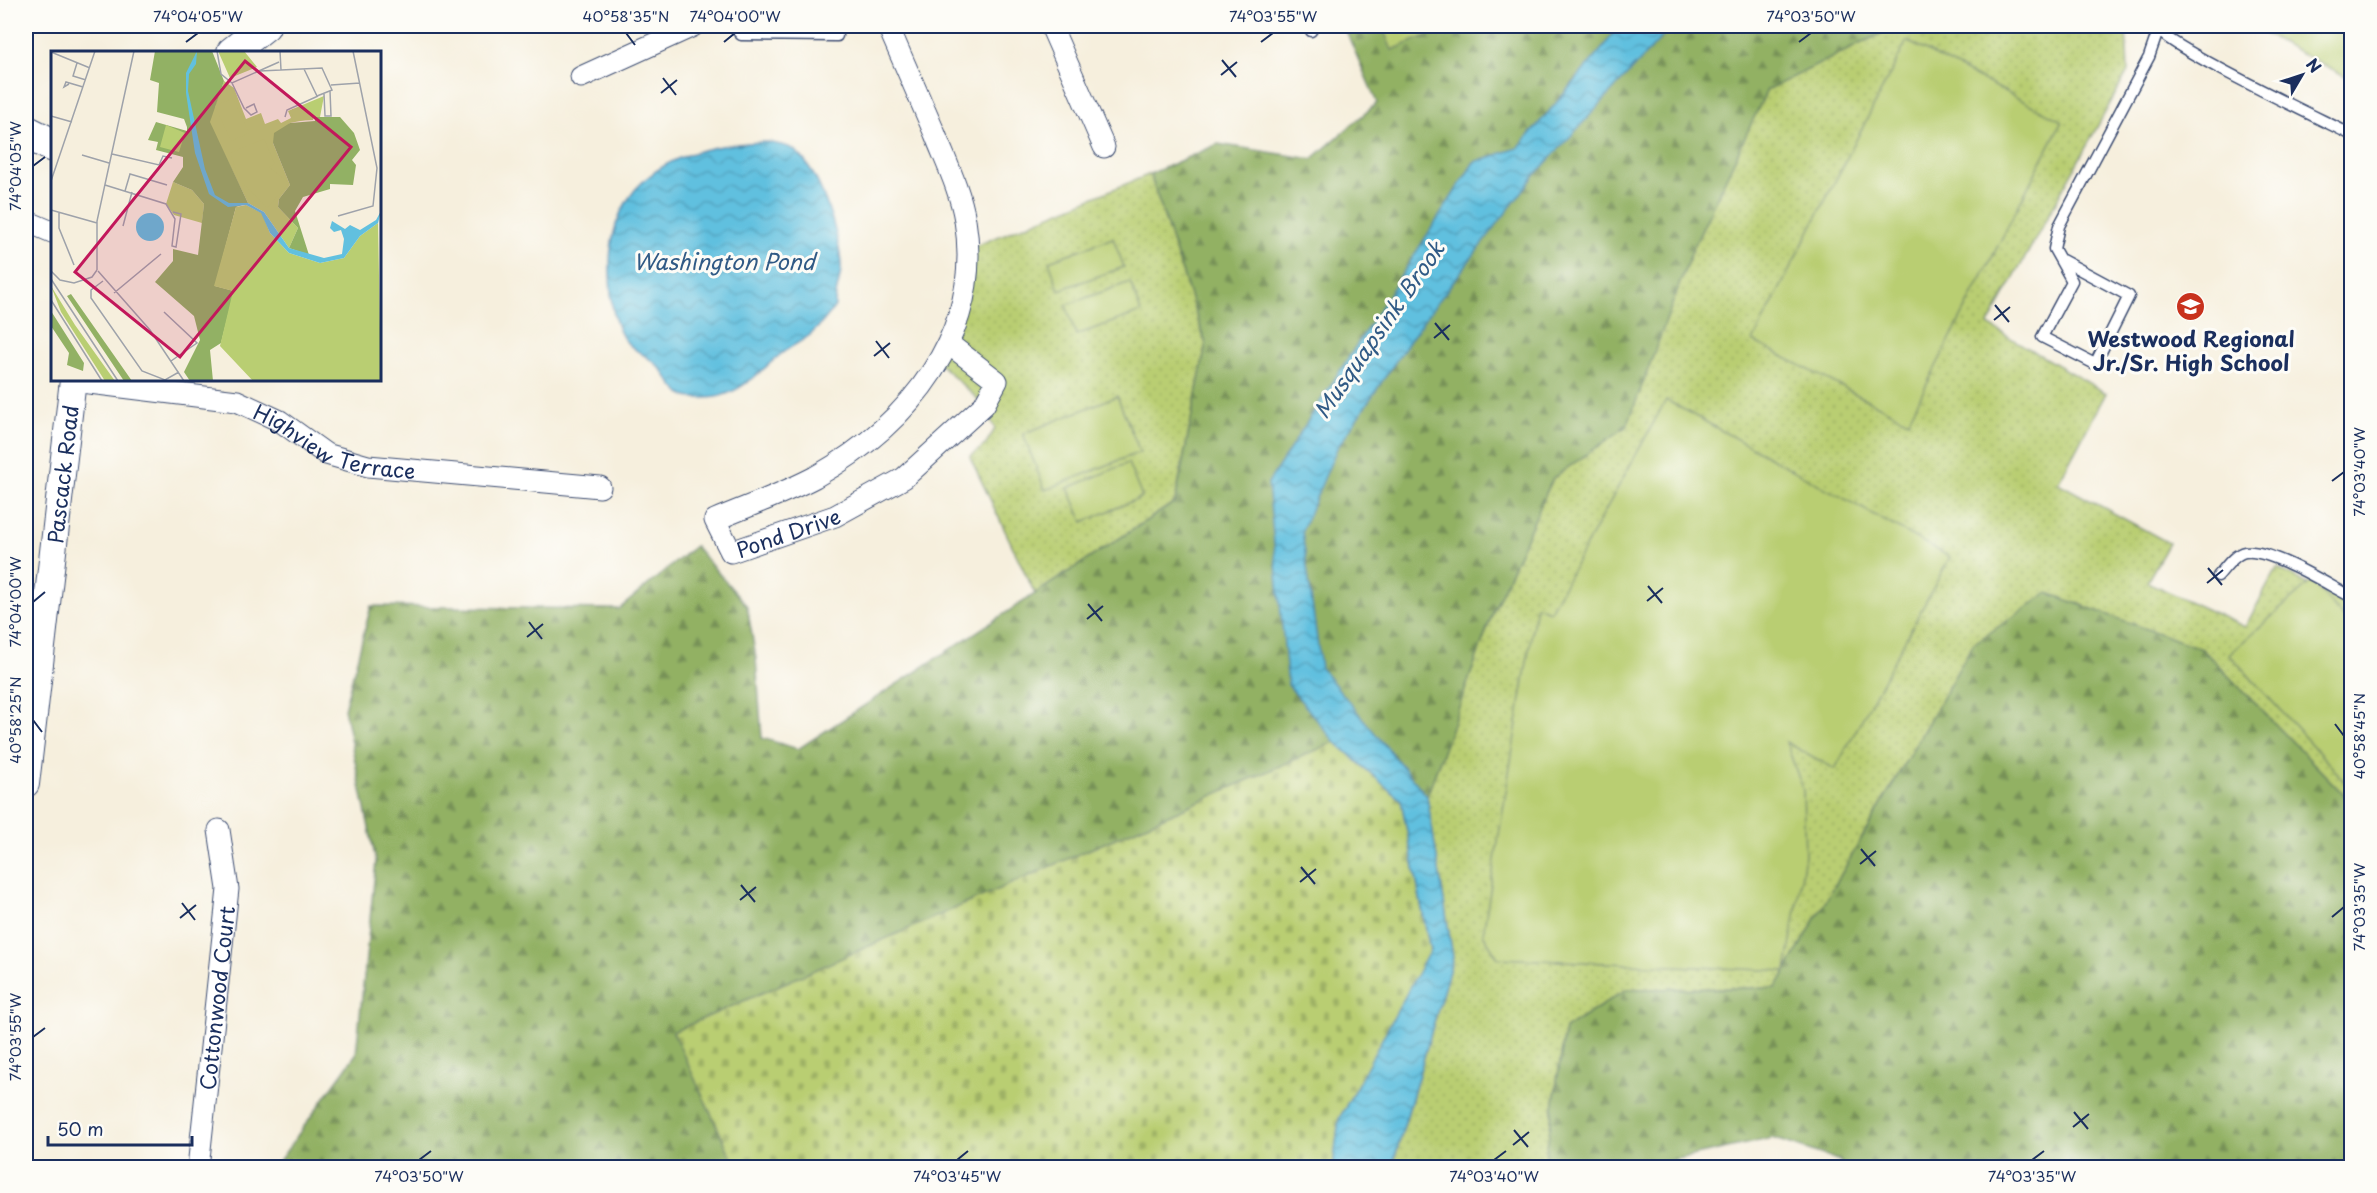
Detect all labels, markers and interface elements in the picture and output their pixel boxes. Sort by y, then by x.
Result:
text: 74°04'05"W [153,4,243,27]
text: 40°58'35"N [583,4,669,27]
text: 74°04'00"W [689,4,781,27]
text: 74°03'55"W [1229,4,1318,27]
text: 74°03'50"W [1766,4,1856,27]
north arrow [2272,45,2332,105]
inset map [51,51,381,381]
text: N [2301,52,2328,77]
text: 74°04'05"W [3,121,26,211]
water label: Musquapsink Brook [1304,233,1452,424]
water label: Washington Pond [633,244,819,277]
school or university icon: Westwood Regional Jr./Sr. High School [2175,291,2207,323]
place label: Westwood Regional Jr./Sr. High School [2087,322,2295,378]
street label: Highview Terrace [249,395,417,486]
street label: Pascack Road [38,403,86,545]
text: 74°03'40"W [2347,427,2370,517]
street label: Pond Drive [732,499,845,565]
text: 74°04'00"W [3,556,26,648]
text: 40°58'25"N [3,676,26,764]
text: 40°58'45"N [2347,693,2370,779]
text: 74°03'35"W [2347,862,2370,951]
street label: Cottonwood Court [190,904,242,1092]
text: 74°03'55"W [3,992,26,1081]
scale bar [48,1109,192,1147]
text: 50 m [57,1115,104,1142]
text: 74°03'50"W [374,1164,464,1187]
text: 74°03'45"W [913,1164,1002,1187]
text: 74°03'40"W [1449,1164,1539,1187]
text: 74°03'35"W [1988,1164,2077,1187]

